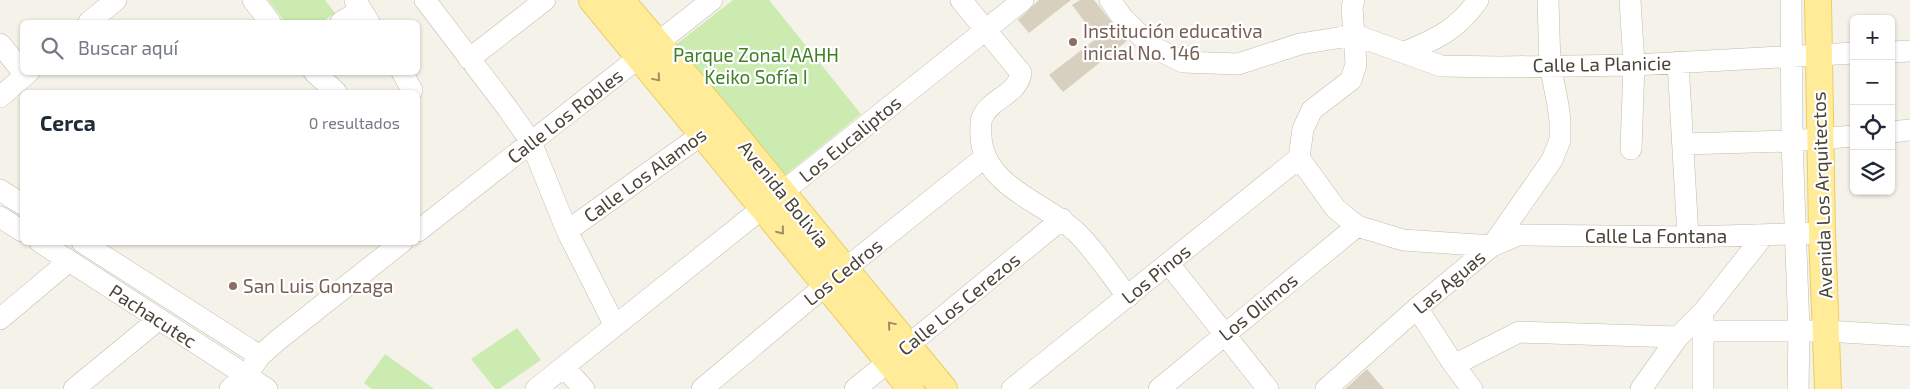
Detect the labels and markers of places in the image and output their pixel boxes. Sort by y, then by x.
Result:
place label: Institución educativa inicial No. 146 [1083,19,1263,64]
marker: Institución educativa inicial No. 146 [1067,36,1079,48]
place label: San Luis Gonzaga [243,274,393,297]
marker: San Luis Gonzaga [227,280,239,292]

